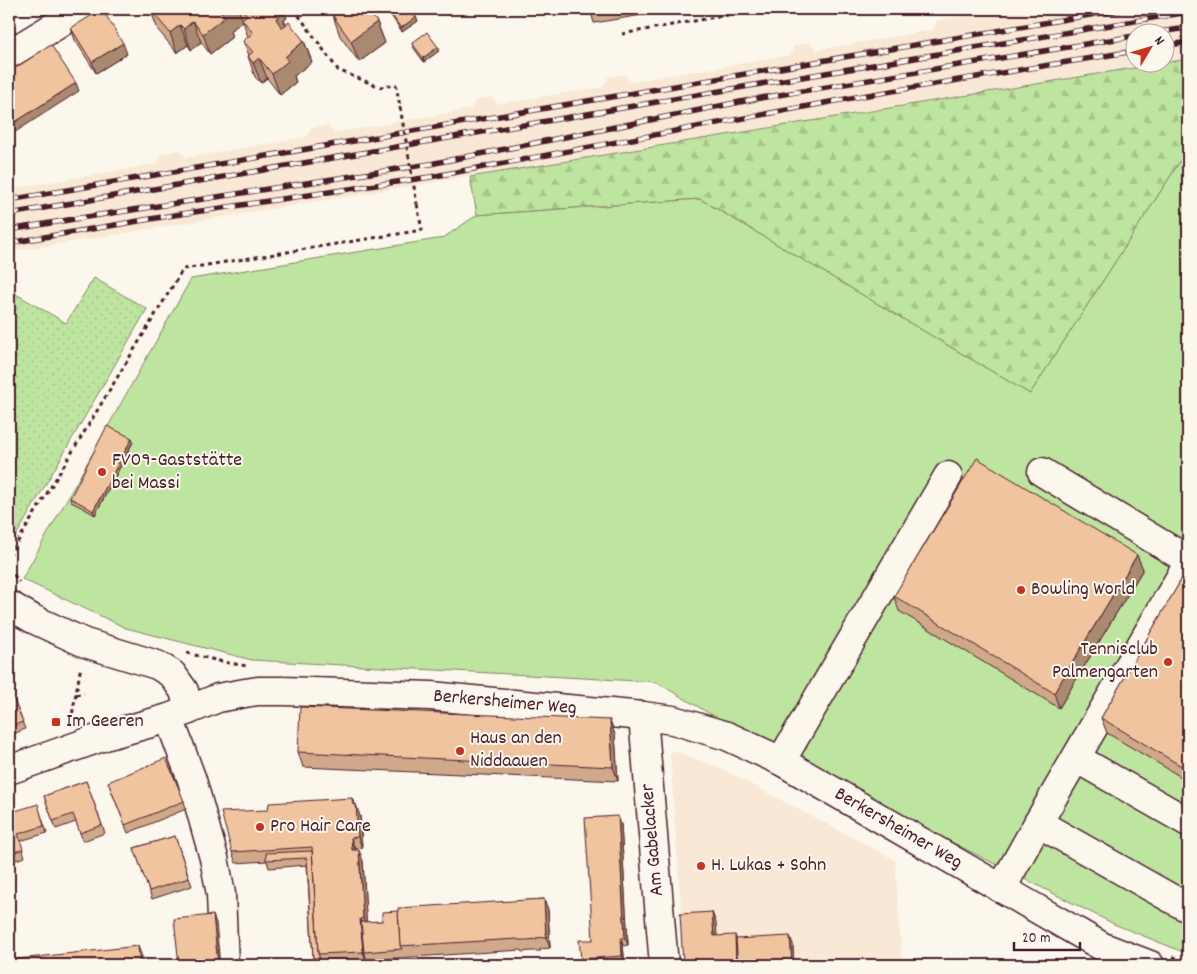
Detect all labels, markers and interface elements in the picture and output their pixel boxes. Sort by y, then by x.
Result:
north arrow [1124,22,1174,72]
text: N [1149,32,1169,50]
place label: FV09-Gaststätte bei Massi [112,447,242,498]
marker: FV09-Gaststätte bei Massi [96,466,108,478]
place label: Bowling World [1031,576,1135,604]
marker: Bowling World [1015,584,1027,596]
place label: Tennisclub Palmengarten [1052,636,1158,687]
marker: Tennisclub Palmengarten [1162,656,1174,668]
street label: Berkersheimer Weg [432,683,578,723]
place label: Im Geeren [66,708,144,736]
marker: Im Geeren [50,716,62,728]
place label: Haus an den Niddaauen [470,725,562,776]
marker: Haus an den Niddaauen [454,745,466,757]
street label: Berkersheimer Weg [829,781,967,877]
street label: Am Gabelacker [634,782,672,897]
place label: Pro Hair Care [270,813,371,841]
marker: Pro Hair Care [254,821,266,833]
place label: H. Lukas + Sohn [711,852,826,880]
marker: H. Lukas + Sohn [695,860,707,872]
scale bar [1014,919,1081,951]
text: 20 m [1022,928,1050,950]

